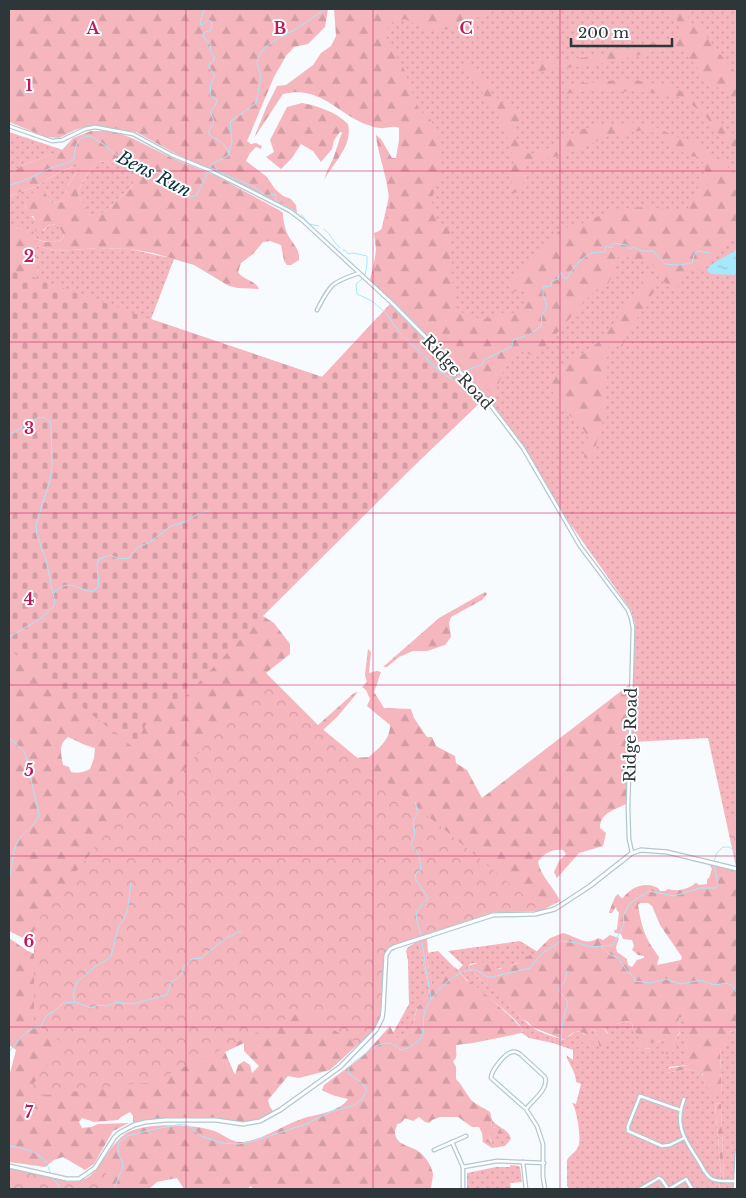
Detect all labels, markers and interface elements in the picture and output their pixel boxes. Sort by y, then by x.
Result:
scale bar [571,15,672,47]
text: A [86,18,101,38]
text: B [274,18,287,38]
text: C [459,18,473,38]
text: 200 m [578,23,629,42]
text: 1 [26,75,33,95]
water label: Bens Run [112,146,195,202]
text: 2 [24,246,34,266]
street label: Ridge Road [418,331,498,414]
text: 3 [24,418,34,438]
text: 4 [24,589,34,609]
street label: Ridge Road [619,687,641,783]
text: 5 [24,760,34,780]
text: 6 [24,931,35,951]
text: 7 [25,1102,34,1122]

